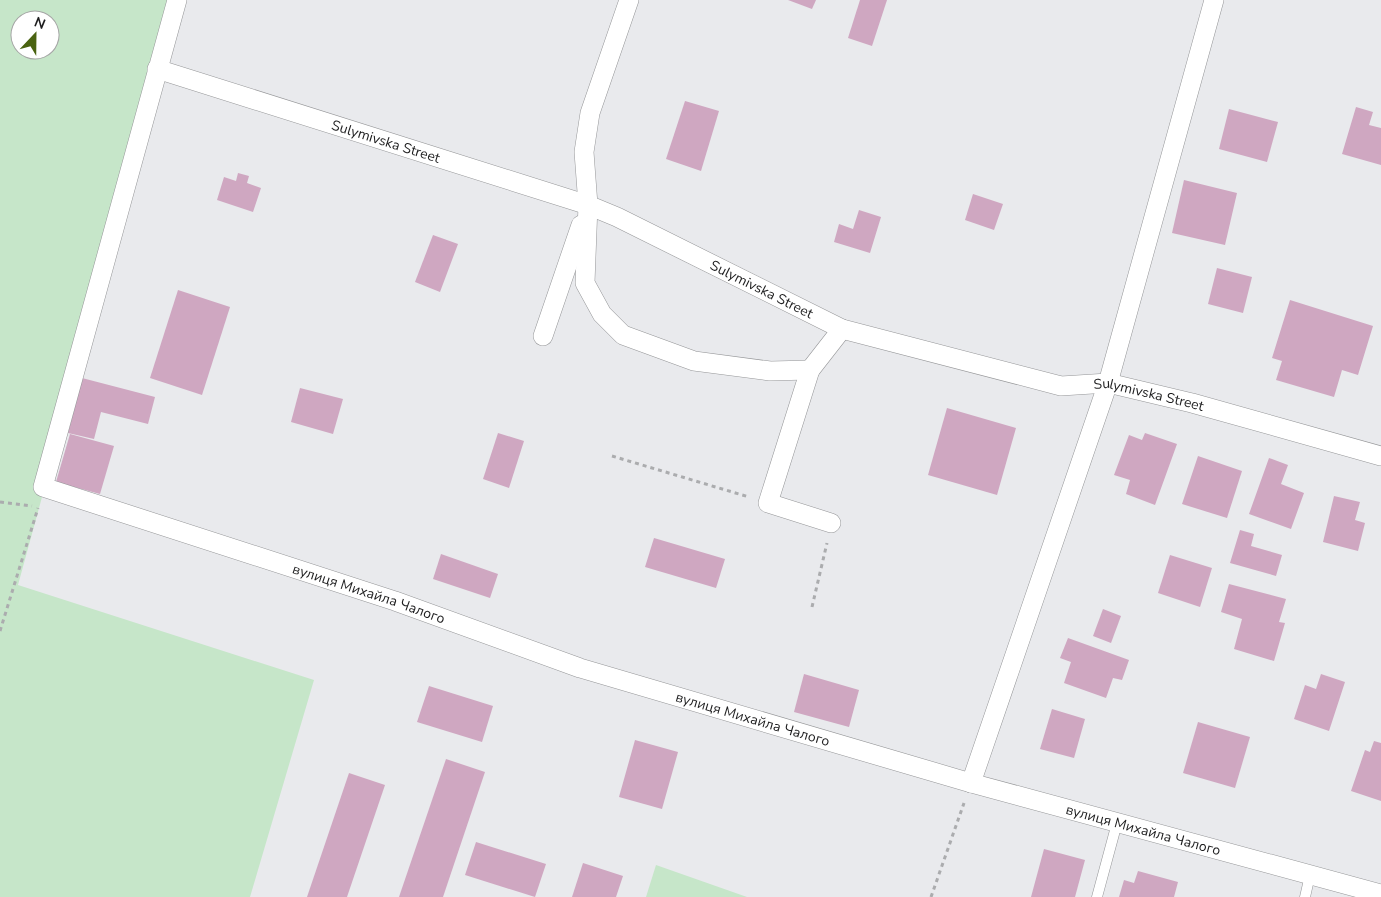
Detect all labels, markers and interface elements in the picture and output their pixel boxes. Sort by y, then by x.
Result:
north arrow [10,10,60,60]
text: N [31,13,48,34]
street label: Sulymivska Street [329,115,443,167]
street label: Sulymivska Street [707,255,817,323]
street label: Sulymivska Street [1093,373,1206,415]
street label: вулиця Михайла Чалого [290,559,448,628]
street label: вулиця Михайла Чалого [673,687,832,751]
street label: вулиця Михайла Чалого [1064,800,1223,860]

